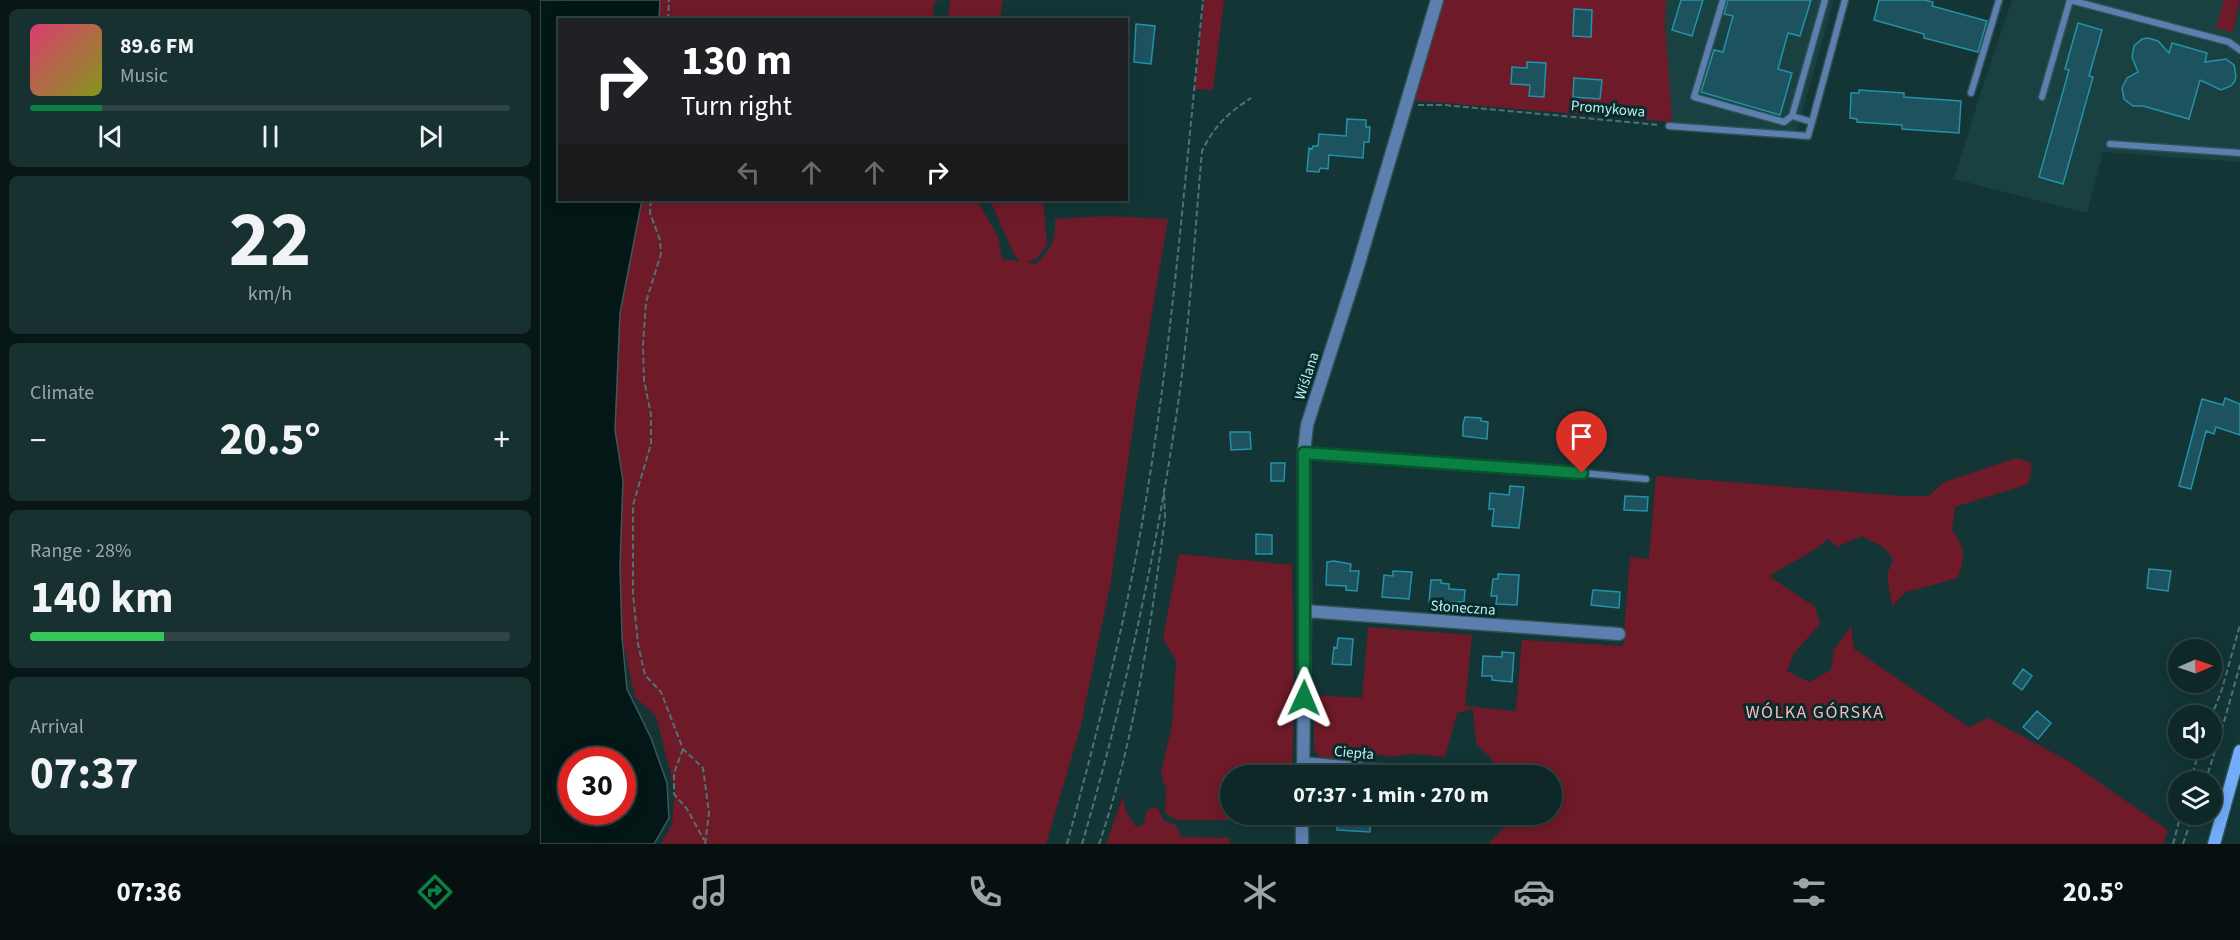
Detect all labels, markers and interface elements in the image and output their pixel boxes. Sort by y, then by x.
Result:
text: 89.6 FM [120,30,194,62]
text: 130 m [681,31,792,91]
icon: right [582,42,660,120]
text: Music [120,62,168,90]
text: Turn right [681,87,792,126]
street label: Promykowa [1570,95,1646,123]
icon: previous [94,120,127,153]
icon: pause [254,120,287,153]
icon: next [414,120,447,153]
icon: left [732,156,765,189]
icon: ahead [795,156,828,189]
icon: ahead [858,156,891,189]
icon: right [921,156,954,189]
text: 22 [229,185,311,296]
text: km/h [248,280,292,308]
street label: Wiślana [1289,349,1325,403]
text: Climate [30,379,94,407]
text: 20.5° [219,408,321,472]
pin [1556,411,1607,473]
text: − [30,417,46,464]
text: + [494,417,510,464]
icon: arrive [1565,420,1598,453]
text: Range · 28% [30,537,131,565]
text: 140 km [30,566,174,630]
street label: Słoneczna [1430,595,1496,621]
north arrow [2168,639,2222,693]
map controls [2168,639,2222,825]
position arrow [1272,666,1336,730]
district label: WÓLKA GÓRSKA [1745,700,1885,725]
button: sound [2168,705,2222,759]
text: Arrival [30,713,84,741]
street label: Ciepła [1333,741,1375,765]
text: 07:37 [30,742,139,806]
speed limit sign: 30 [558,747,636,825]
button: layers [2168,771,2222,825]
text: 07:37 · 1 min · 270 m [1293,779,1489,811]
icon: directions [414,871,456,913]
icon: music [689,871,731,913]
icon: phone [964,871,1006,913]
icon: climate [1239,871,1281,913]
icon: car [1513,871,1555,913]
icon: filters [1788,871,1830,913]
text: 07:36 [116,873,182,912]
text: 20.5° [2063,873,2124,912]

